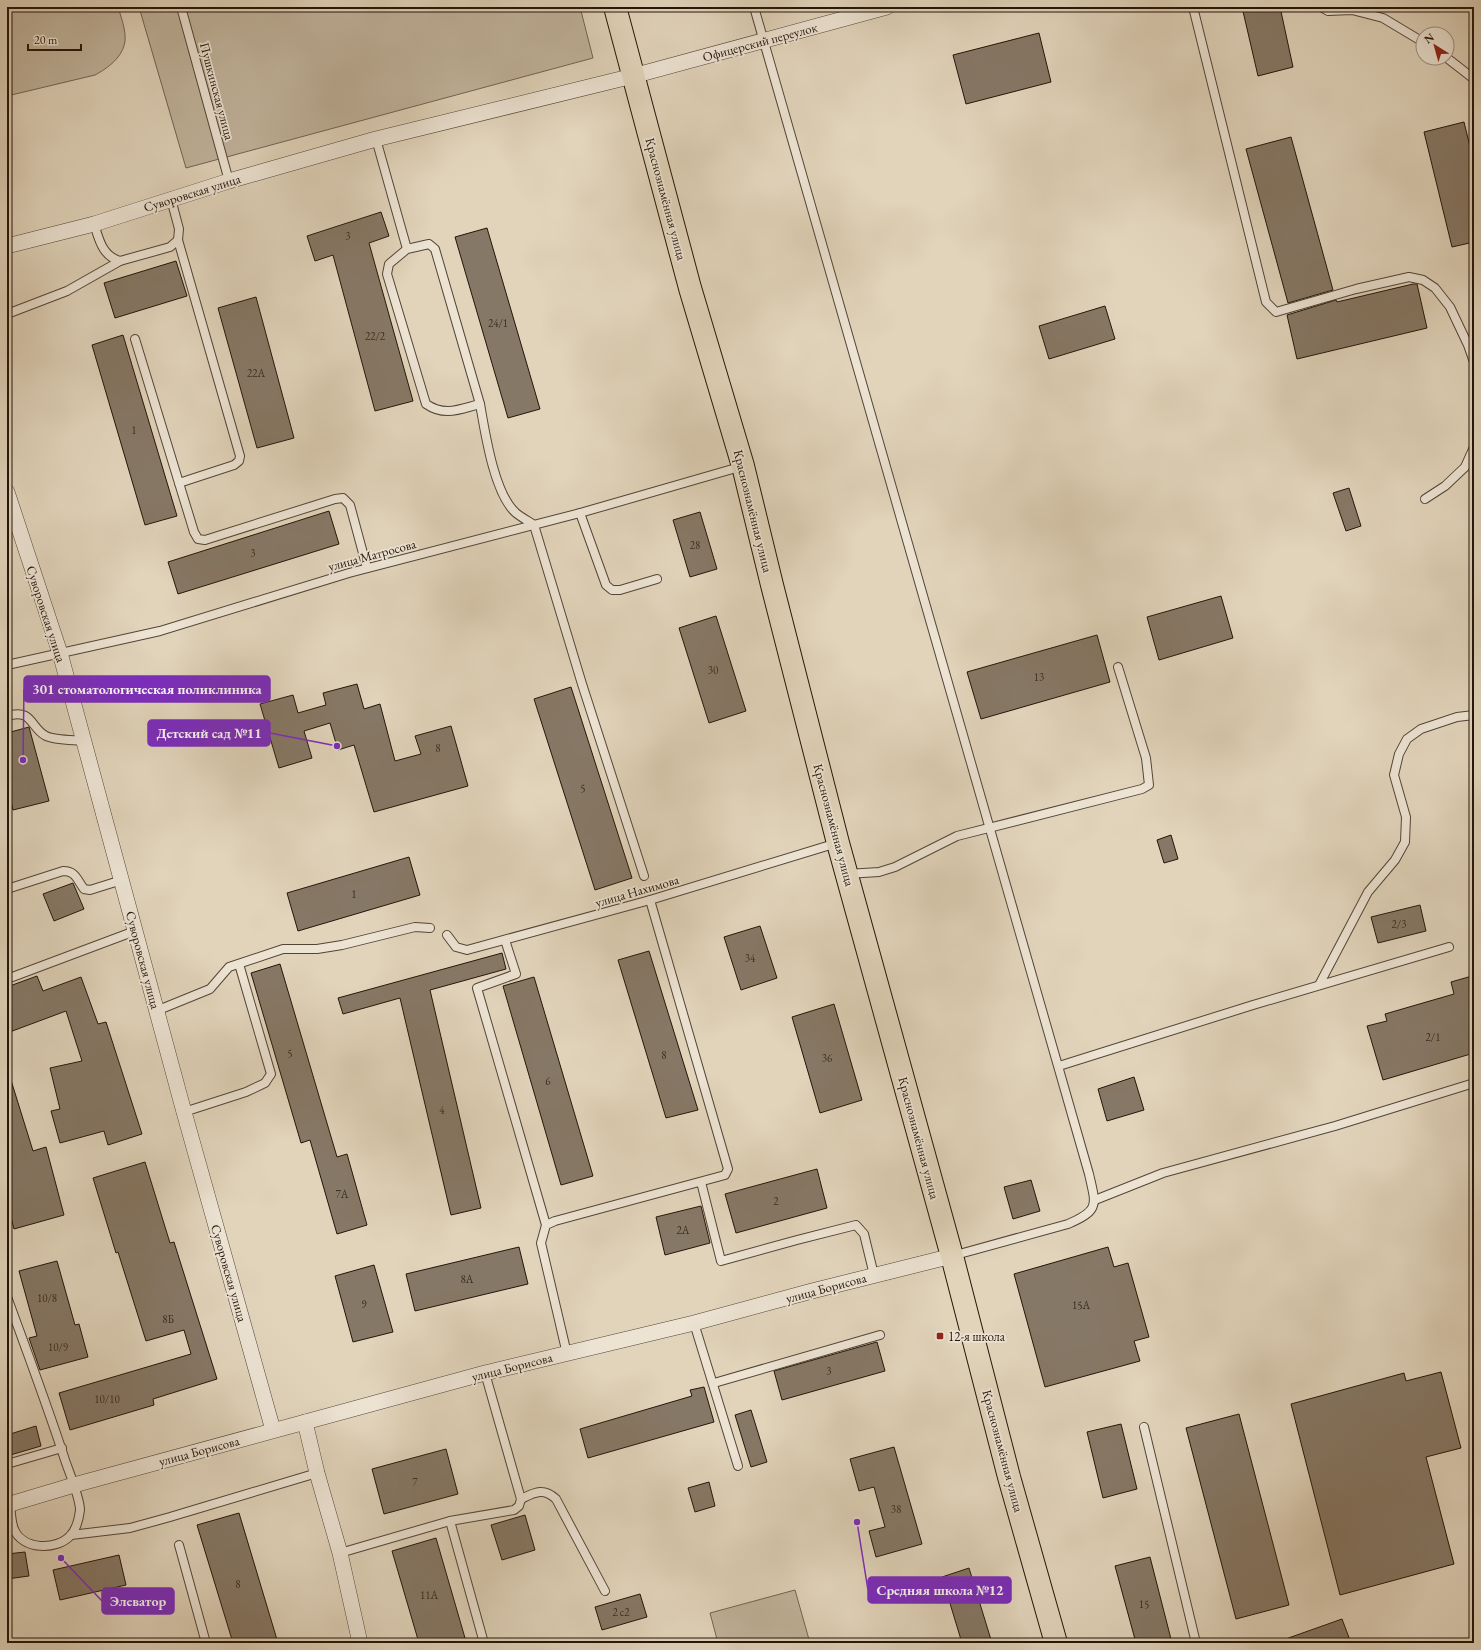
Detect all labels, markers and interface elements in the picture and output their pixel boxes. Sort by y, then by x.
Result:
street label: Офицерский переулок [701,18,820,66]
scale bar [28,26,81,52]
north arrow [1415,26,1455,66]
text: N [1421,30,1437,46]
text: 20 m [34,32,58,48]
street label: Пушкинская улица [196,40,238,142]
street label: Краснознамённая улица [641,136,691,263]
street label: Суворовская улица [141,170,243,216]
house number: 3 [345,229,351,243]
house number: 24/1 [488,316,508,330]
house number: 22/2 [365,329,386,343]
house number: 22А [247,366,265,380]
house number: 1 [131,423,137,437]
street label: Краснознамённая улица [730,448,777,575]
street label: улица Матросова [326,535,419,575]
house number: 28 [690,538,700,552]
house number: 3 [250,546,256,560]
street label: Суворовская улица [22,564,70,665]
house number: 30 [708,663,718,677]
house number: 13 [1034,670,1044,684]
callout: 301 стоматологическая поликлиника [24,676,270,702]
text: 301 стоматологическая поликлиника [32,680,263,698]
callout: Детский сад №11 [148,720,270,746]
text: Детский сад №11 [156,724,262,742]
house number: 8 [435,741,441,755]
street label: Краснознамённая улица [809,762,859,889]
house number: 5 [580,781,586,795]
street label: улица Нахимова [593,871,682,911]
house number: 1 [351,887,357,901]
street label: Суворовская улица [122,909,164,1012]
house number: 2/3 [1392,917,1406,931]
house number: 34 [745,951,756,965]
house number: 2/1 [1426,1030,1440,1044]
house number: 5 [287,1046,293,1060]
house number: 8 [661,1048,667,1062]
house number: 36 [822,1051,833,1065]
house number: 6 [545,1074,551,1088]
street label: Краснознамённая улица [894,1075,944,1202]
house number: 4 [439,1103,445,1117]
house number: 7А [336,1187,349,1201]
house number: 2 [773,1194,779,1208]
street label: Суворовская улица [207,1222,251,1324]
house number: 2А [677,1223,690,1237]
street label: улица Борисова [784,1269,869,1307]
house number: 8А [461,1272,474,1286]
house number: 10/8 [37,1291,57,1305]
house number: 9 [361,1297,367,1311]
house number: 15А [1072,1298,1090,1312]
house number: 8Б [162,1312,174,1326]
place label: 12-я школа [948,1328,1006,1345]
marker: 12-я школа [935,1331,945,1341]
house number: 10/9 [48,1340,69,1354]
street label: улица Борисова [470,1349,555,1385]
house number: 3 [826,1364,832,1378]
street label: Краснознамённая улица [978,1388,1028,1515]
house number: 10/10 [94,1392,120,1406]
street label: улица Борисова [157,1432,242,1470]
house number: 7 [412,1475,418,1489]
house number: 38 [891,1502,901,1516]
house number: 8 [235,1577,241,1591]
callout: Средняя школа №12 [868,1577,1011,1603]
text: Средняя школа №12 [876,1581,1004,1599]
callout: Элеватор [102,1588,174,1614]
house number: 11А [420,1588,438,1602]
text: Элеватор [110,1592,166,1610]
house number: 15 [1139,1597,1149,1611]
house number: 2 с2 [612,1605,630,1619]

